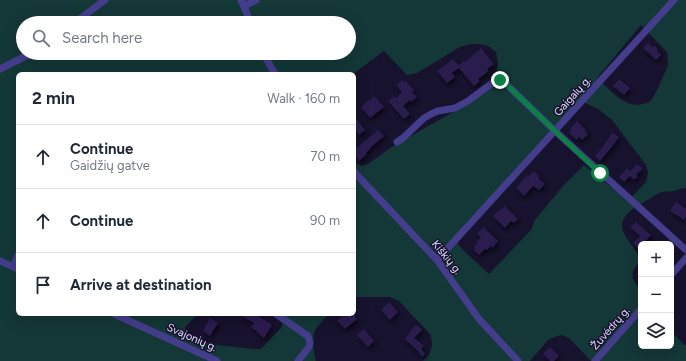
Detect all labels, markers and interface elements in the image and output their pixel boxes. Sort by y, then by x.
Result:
search box [16,16,356,60]
icon: search [30,27,52,49]
text: Search here [62,29,142,47]
route end [491,71,509,89]
street label: Gaigalų g. [551,74,593,119]
text: 2 min [32,88,75,108]
text: Walk · 160 m [267,91,340,106]
text: Continue [70,140,133,158]
icon: ahead [32,146,54,168]
text: 70 m [310,149,340,164]
text: Gaidžių gatve [70,158,150,173]
route start [591,164,609,182]
icon: ahead [32,210,54,232]
text: Continue [70,212,133,230]
text: 90 m [310,213,340,228]
street label: Kiškių g. [429,238,464,277]
map controls [638,241,674,349]
button: + [638,241,674,277]
icon: arrive [32,274,54,296]
text: Arrive at destination [70,276,211,294]
button: − [638,277,674,313]
street label: Žuvėdrų g. [587,304,633,352]
button: layers [638,313,674,349]
street label: Svajonių g. [165,321,219,354]

